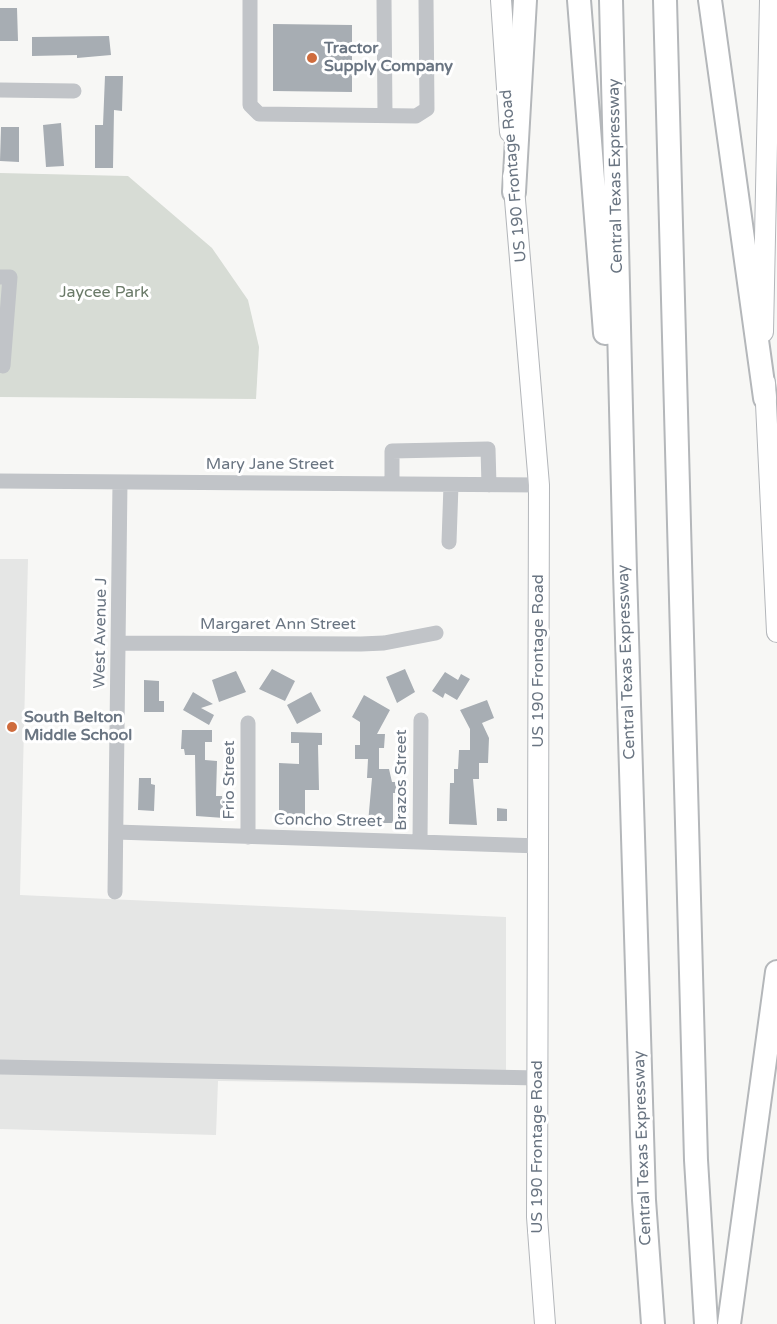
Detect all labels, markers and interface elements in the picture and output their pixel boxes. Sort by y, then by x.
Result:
place label: Tractor Supply Company [324,39,453,77]
marker: Tractor Supply Company [305,51,319,65]
street label: Central Texas Expressway [605,78,627,274]
street label: US 190 Frontage Road [497,89,531,263]
park label: Jaycee Park [59,283,149,303]
street label: Mary Jane Street [206,455,334,475]
street label: Central Texas Expressway [614,564,640,760]
street label: US 190 Frontage Road [529,574,549,748]
street label: West Avenue J [90,577,112,689]
street label: Margaret Ann Street [200,615,356,635]
place label: South Belton Middle School [24,708,132,746]
marker: South Belton Middle School [5,720,19,734]
street label: Brazos Street [392,729,412,831]
street label: Frio Street [220,740,240,820]
street label: Concho Street [274,810,382,832]
street label: Central Texas Expressway [630,1050,656,1246]
street label: US 190 Frontage Road [528,1060,548,1234]

